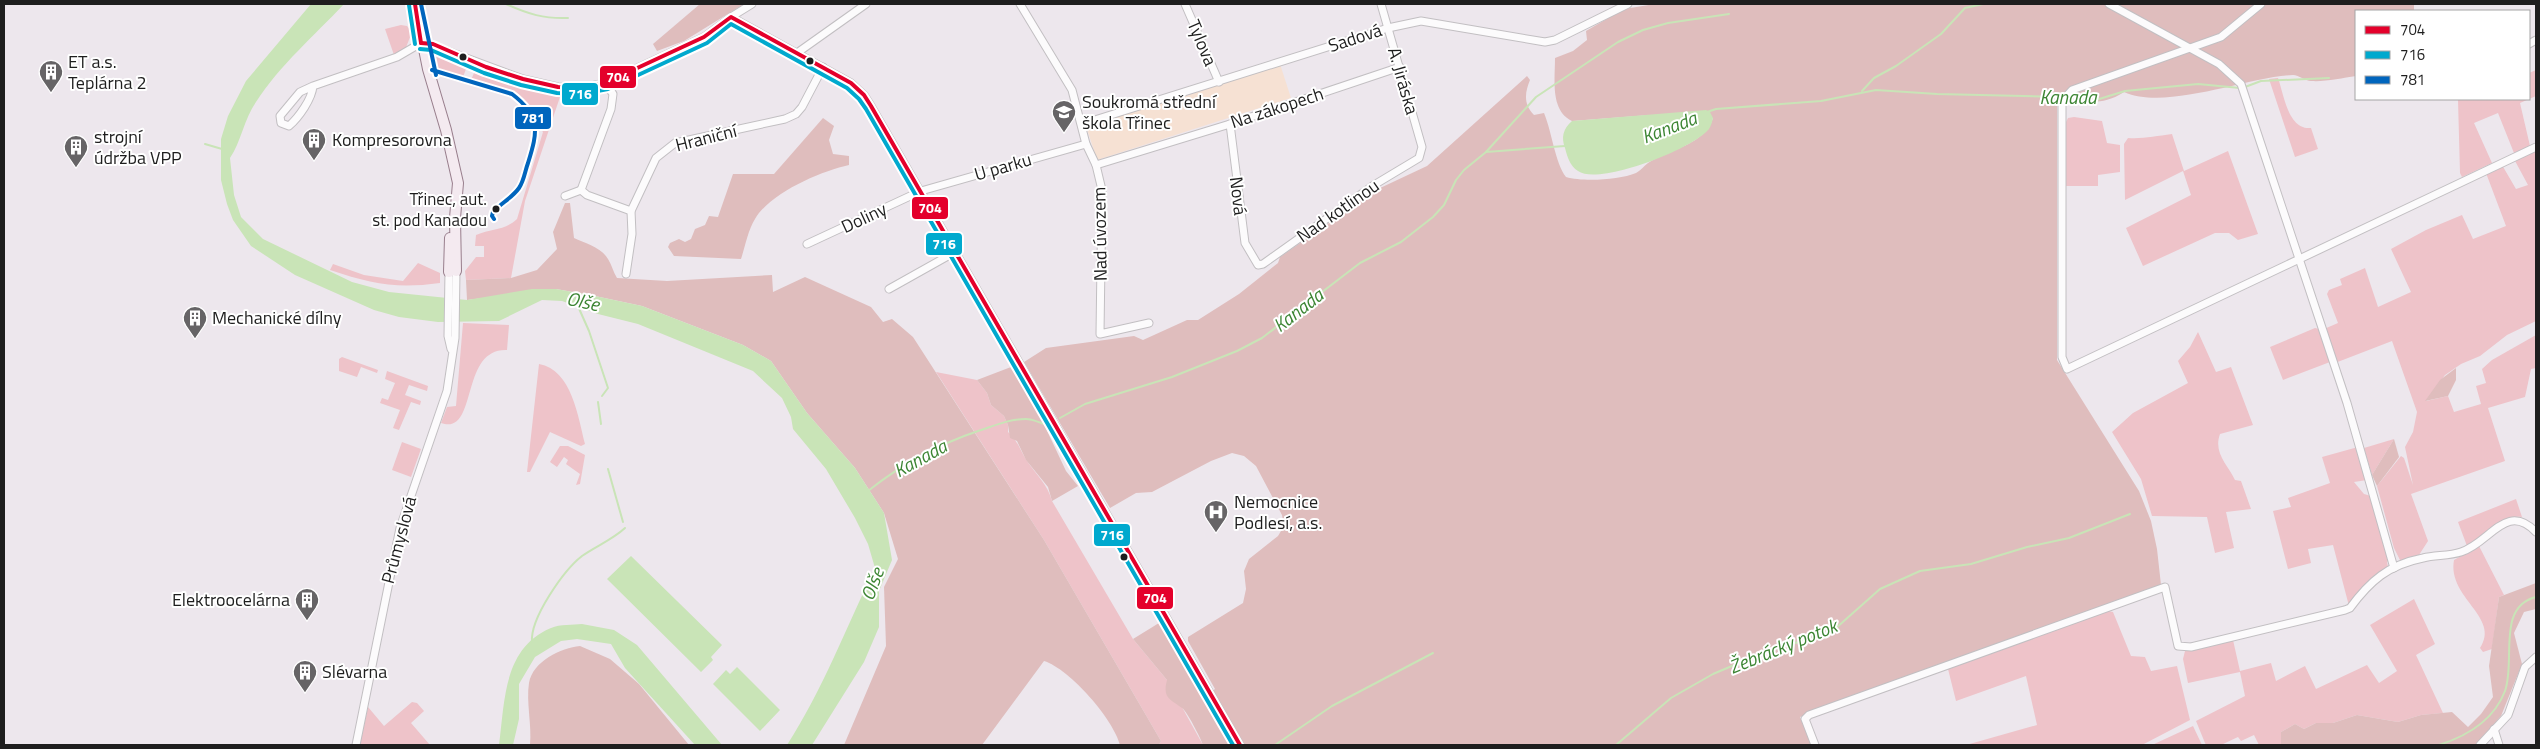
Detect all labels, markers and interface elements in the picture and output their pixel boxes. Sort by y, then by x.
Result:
legend [2355,10,2530,100]
street label: Tylova [1181,15,1224,70]
street label: Sadová [1324,16,1385,59]
text: 704 [2400,18,2425,41]
text: 716 [2400,43,2425,66]
street label: A. Jiráska [1381,44,1426,118]
place label: ET a.s. Teplárna 2 [68,48,147,96]
unlabelled marker [458,52,468,62]
unlabelled marker [805,56,815,66]
building icon: ET a.s. Teplárna 2 [38,59,64,93]
line badge: 704 [599,65,637,89]
text: 704 [606,66,630,87]
text: 781 [2400,68,2425,91]
street label: Na zákopech [1227,80,1327,135]
line badge: 716 [561,82,599,106]
water label: Kanada [2039,82,2098,111]
text: 716 [568,83,592,104]
place label: Soukromá střední škola Třinec [1082,88,1218,136]
school or university icon: Soukromá střední škola Třinec [1051,99,1077,133]
water label: Kanada [1637,102,1702,150]
line badge: 781 [514,106,552,130]
text: 781 [521,107,545,128]
street label: Hraniční [672,116,741,158]
place label: strojní údržba VPP [94,123,182,171]
place label: Kompresorovna [332,126,452,153]
building icon: Kompresorovna [301,127,327,161]
building icon: strojní údržba VPP [63,134,89,168]
street label: U parku [971,145,1035,188]
street label: Nad kotlinou [1291,172,1385,249]
street label: Nová [1223,175,1254,217]
place label: Třinec, aut. st. pod Kanadou [372,186,487,233]
street label: Nad úvozem [1085,187,1114,281]
street label: Doliny [837,195,891,240]
line badge: 704 [911,196,949,220]
text: 704 [918,197,942,218]
marker: Třinec, aut. st. pod Kanadou [491,204,501,214]
line badge: 716 [925,232,963,256]
text: 716 [932,233,956,254]
water label: Kanada [1266,280,1330,339]
water label: Olše [564,283,603,318]
place label: Mechanické dílny [212,304,342,331]
building icon: Mechanické dílny [182,305,208,339]
water label: Kanada [888,430,953,484]
place label: Nemocnice Podlesí, a.s. [1234,488,1322,536]
street label: Průmyslová [374,493,423,587]
hospital icon: Nemocnice Podlesí, a.s. [1203,499,1229,533]
line badge: 716 [1093,523,1131,547]
text: 716 [1100,524,1124,545]
unlabelled marker [1119,552,1129,562]
water label: Olše [852,562,891,604]
place label: Elektroocelárna [172,586,290,613]
line badge: 704 [1136,586,1174,610]
building icon: Elektroocelárna [294,587,320,621]
text: 704 [1143,587,1167,608]
water label: Žebrácký potok [1724,610,1844,680]
place label: Slévarna [322,658,387,685]
building icon: Slévarna [292,659,318,693]

